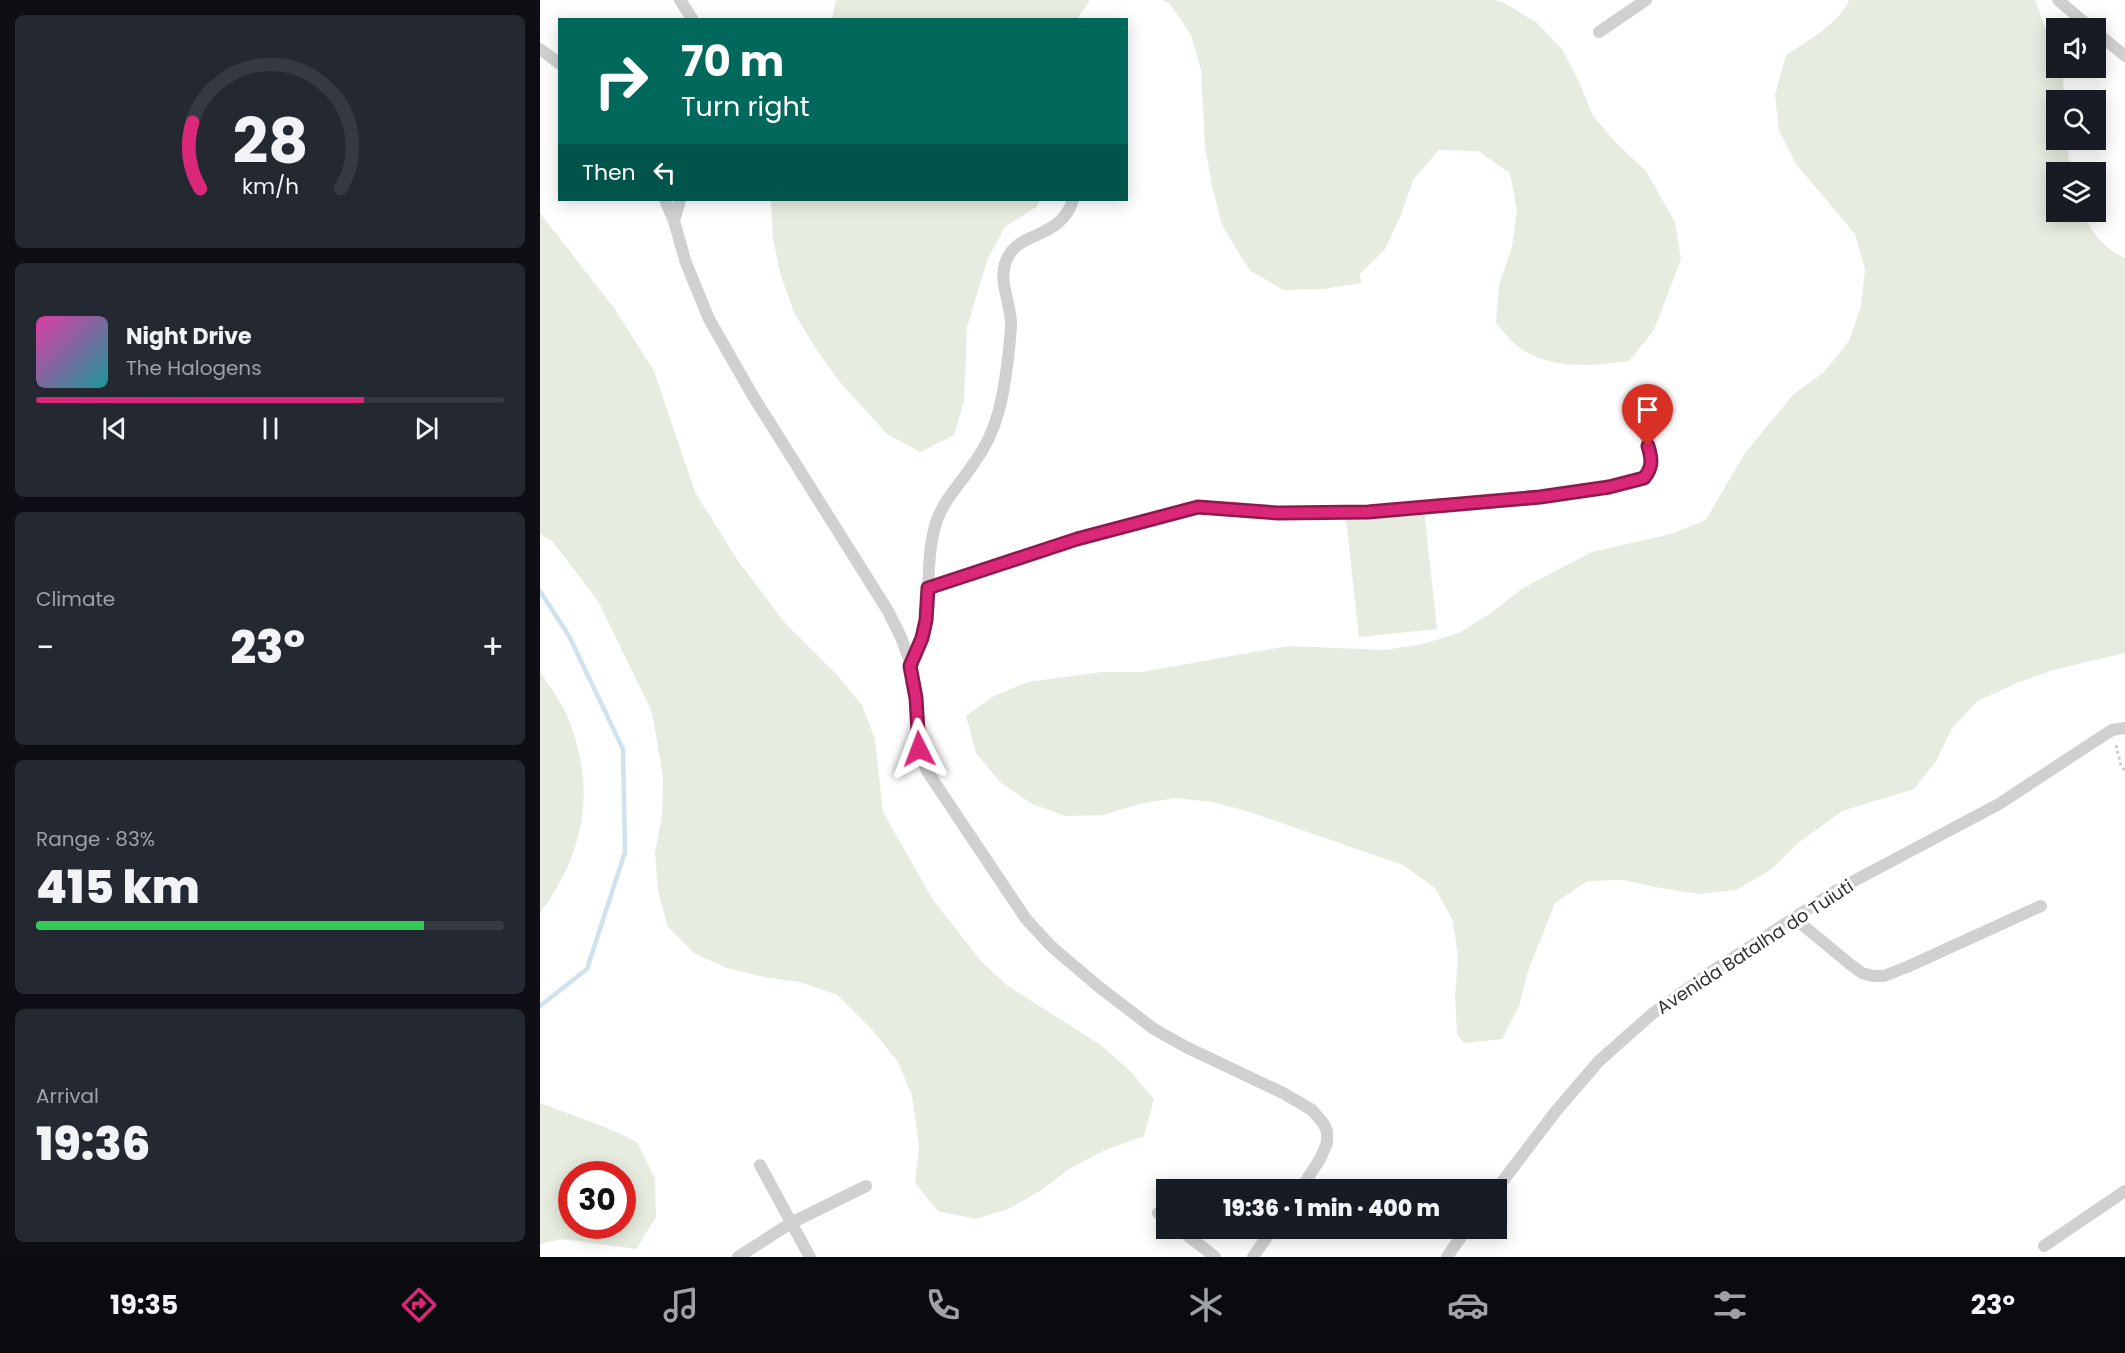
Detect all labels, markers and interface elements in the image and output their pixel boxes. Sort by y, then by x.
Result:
map controls [2046,18,2106,222]
button: sound [2046,18,2106,78]
text: 70 m [681,32,784,91]
icon: right [582,42,660,120]
text: Turn right [681,88,810,125]
button: search [2046,90,2106,150]
text: 28 [232,97,308,185]
icon: left [648,156,681,189]
text: Then [582,157,636,188]
button: layers [2046,162,2106,222]
text: km/h [241,171,299,202]
text: Night Drive [126,321,252,352]
text: The Halogens [126,354,262,382]
pin [1622,384,1673,446]
icon: arrive [1631,393,1664,426]
icon: previous [98,412,131,445]
icon: pause [254,412,287,445]
icon: next [410,412,443,445]
text: Climate [36,585,115,613]
text: 23° [230,616,305,679]
text: − [36,624,54,671]
text: + [481,624,504,671]
position arrow [887,717,951,781]
text: Range · 83% [36,825,155,853]
text: 415 km [36,856,200,919]
street label: Avenida Batalha do Tuiuti [1651,873,1858,1020]
text: Arrival [36,1082,99,1110]
text: 19:36 [36,1113,150,1176]
speed limit sign: 30 [558,1161,636,1239]
text: 19:36 · 1 min · 400 m [1223,1193,1440,1224]
icon: directions [398,1284,440,1326]
icon: music [660,1284,702,1326]
icon: phone [922,1284,964,1326]
icon: climate [1185,1284,1227,1326]
icon: car [1447,1284,1489,1326]
icon: filters [1709,1284,1751,1326]
text: 19:35 [110,1286,178,1323]
text: 23° [1971,1286,2015,1323]

